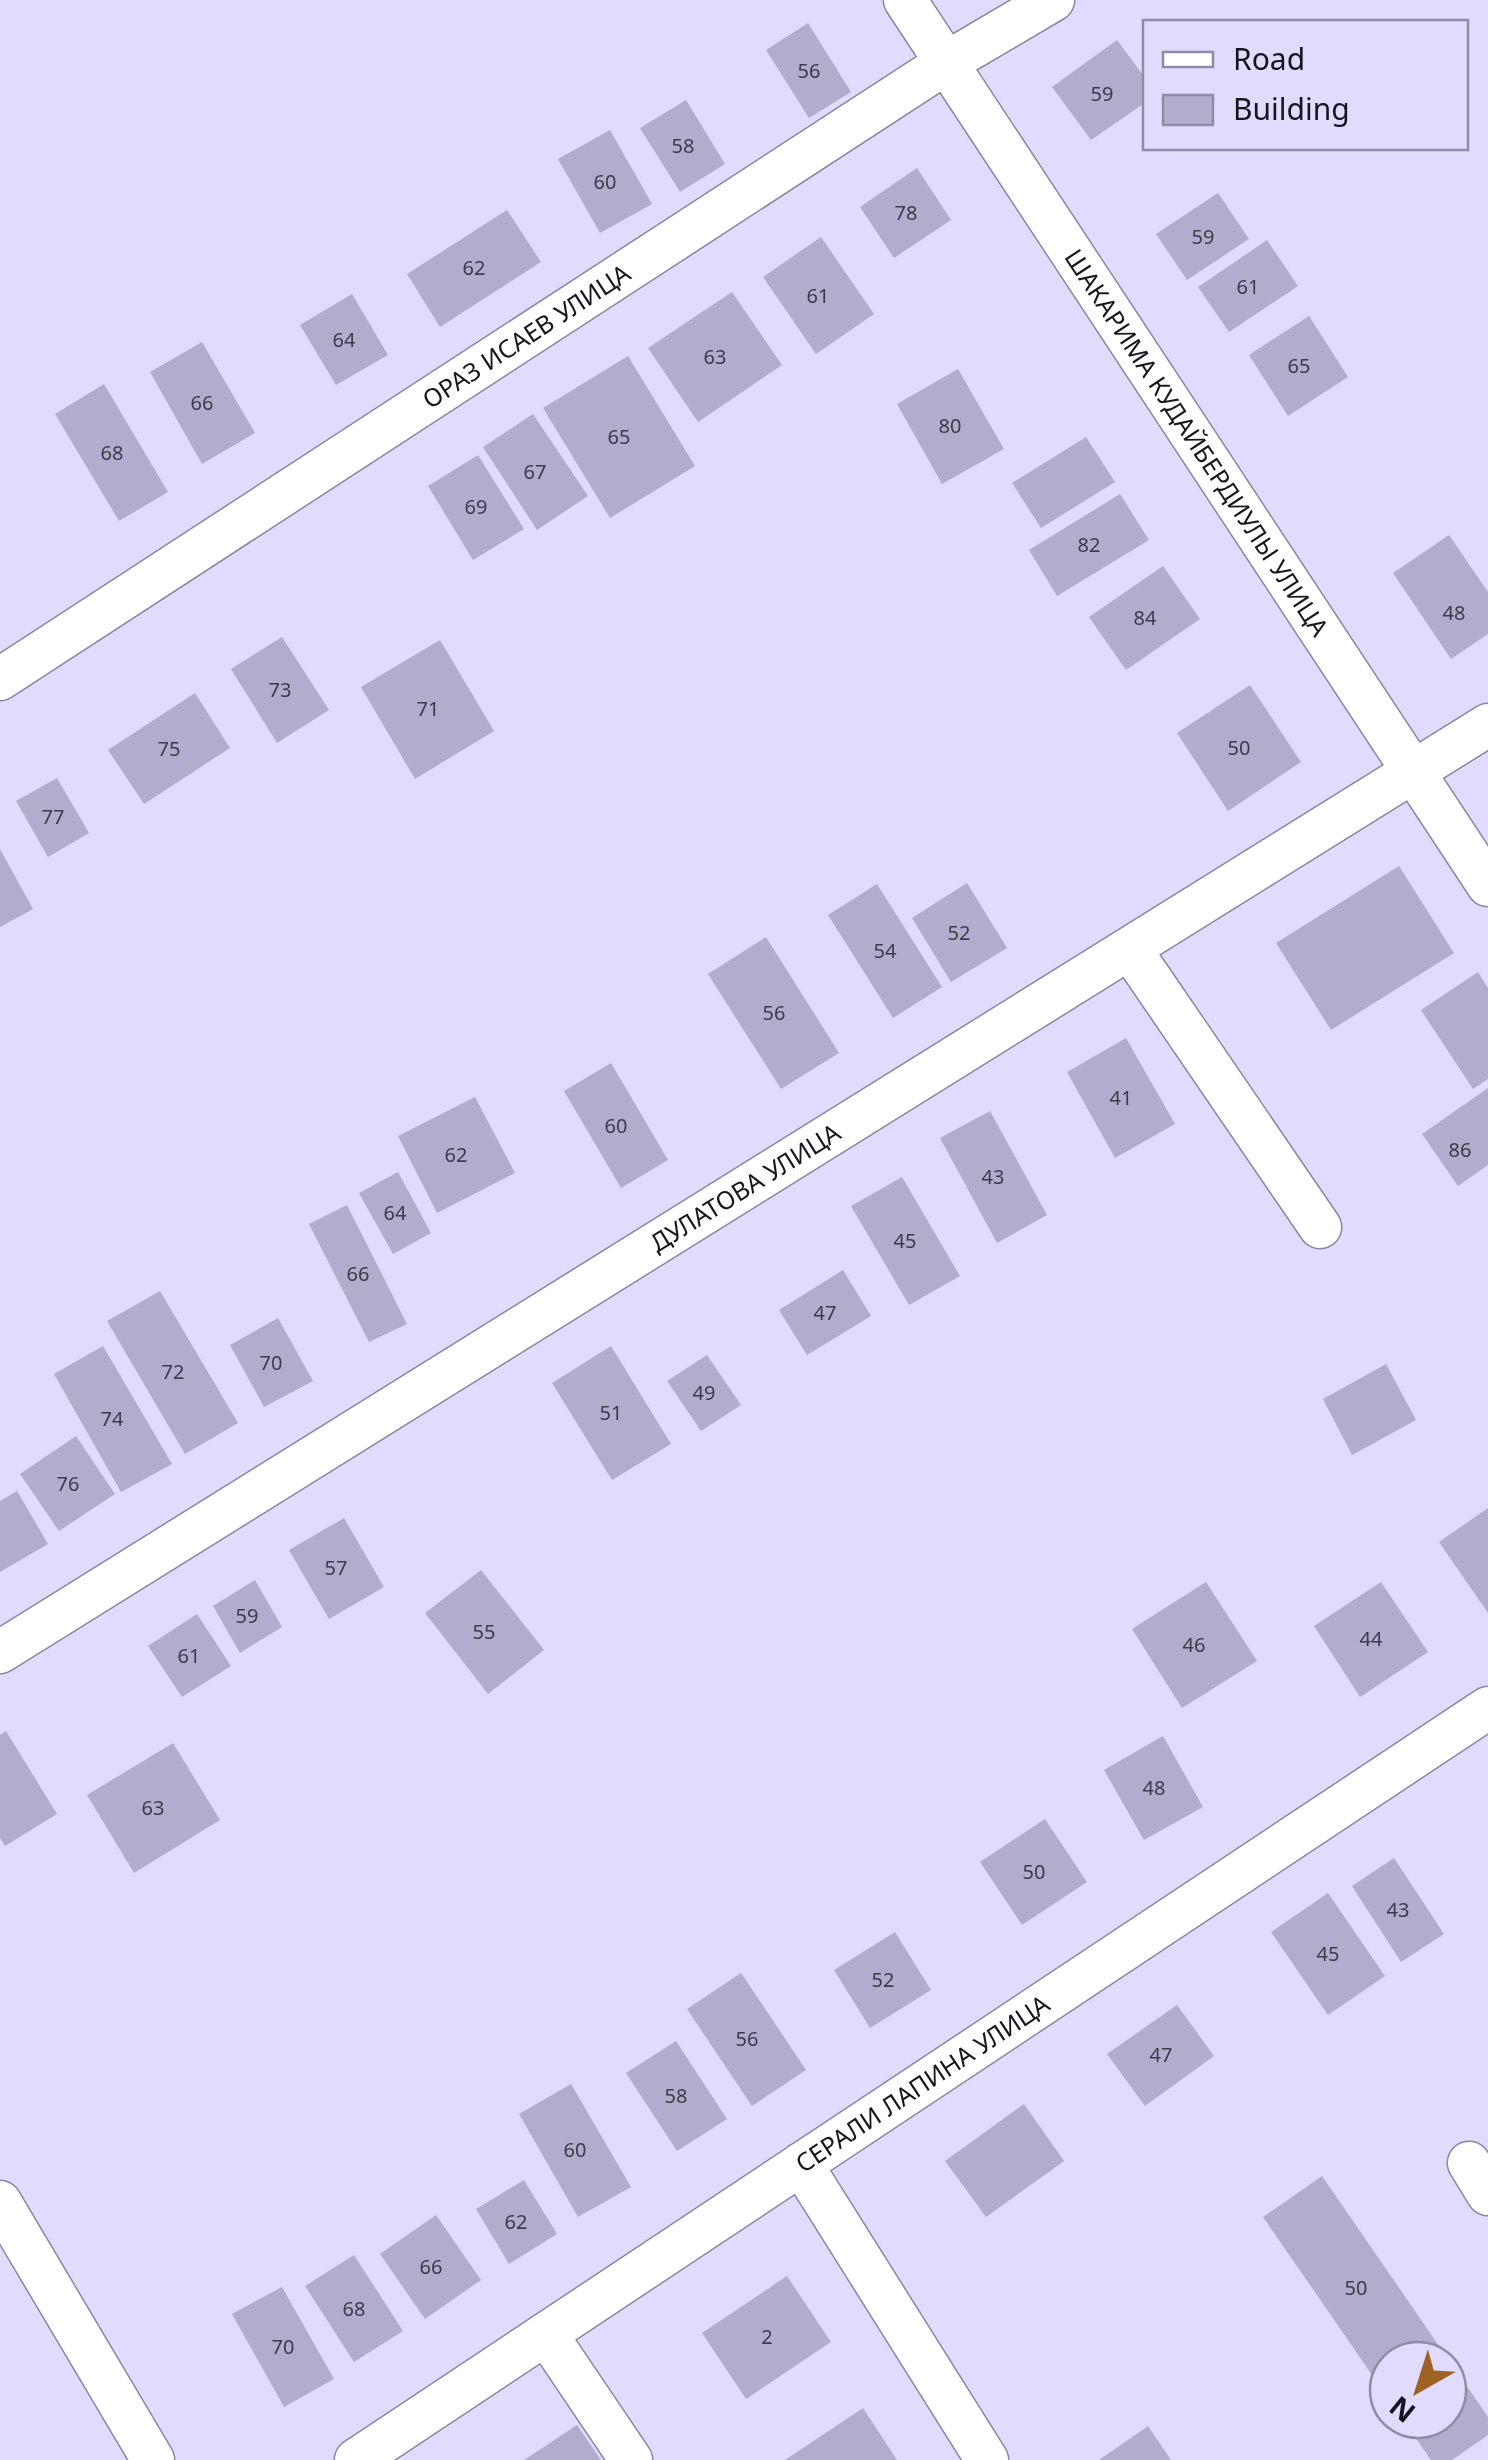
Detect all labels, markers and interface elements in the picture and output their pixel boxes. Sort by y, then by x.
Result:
legend [1143,20,1468,150]
text: Road [1233,38,1305,79]
house number: 56 [798,57,820,84]
house number: 59 [1091,80,1113,107]
text: Building [1233,88,1350,129]
house number: 58 [672,132,694,159]
house number: 60 [594,168,616,195]
house number: 78 [895,199,917,226]
house number: 59 [1192,223,1214,250]
street label: ШАКАРИМА КУДАЙБЕРДИУЛЫ УЛИЦА [1058,242,1337,642]
house number: 62 [463,254,485,281]
street label: ОРАЗ ИСАЕВ УЛИЦА [415,255,636,416]
house number: 61 [1237,273,1259,300]
house number: 61 [807,282,829,309]
house number: 64 [333,326,356,353]
house number: 63 [704,343,726,370]
house number: 65 [1288,352,1310,379]
house number: 66 [191,389,213,416]
house number: 80 [939,412,961,439]
house number: 65 [608,423,630,450]
house number: 68 [101,439,123,466]
house number: 67 [524,458,546,485]
house number: 69 [465,493,487,520]
house number: 82 [1078,531,1100,558]
house number: 48 [1443,599,1465,626]
house number: 84 [1134,604,1157,631]
house number: 73 [269,676,291,703]
house number: 71 [417,695,439,722]
house number: 50 [1228,734,1250,761]
house number: 75 [158,735,180,762]
house number: 77 [42,803,64,830]
house number: 52 [948,919,970,946]
house number: 54 [874,937,897,964]
house number: 56 [763,999,785,1026]
house number: 41 [1110,1084,1132,1111]
house number: 60 [605,1112,627,1139]
street label: ДУЛАТОВА УЛИЦА [643,1115,846,1259]
house number: 86 [1449,1136,1471,1163]
house number: 62 [445,1141,467,1168]
house number: 43 [982,1163,1004,1190]
house number: 64 [384,1199,407,1226]
house number: 45 [894,1227,916,1254]
house number: 66 [347,1260,369,1287]
house number: 47 [814,1299,836,1326]
house number: 70 [260,1349,282,1376]
house number: 72 [162,1358,184,1385]
house number: 49 [693,1379,715,1406]
house number: 51 [600,1399,622,1426]
house number: 74 [101,1405,124,1432]
house number: 76 [57,1470,79,1497]
house number: 57 [325,1554,347,1581]
house number: 59 [236,1602,258,1629]
house number: 55 [473,1618,495,1645]
house number: 44 [1360,1625,1383,1652]
house number: 46 [1183,1631,1205,1658]
house number: 61 [178,1642,200,1669]
house number: 48 [1143,1774,1165,1801]
house number: 63 [142,1794,164,1821]
house number: 50 [1023,1858,1045,1885]
house number: 43 [1387,1896,1409,1923]
house number: 45 [1317,1940,1339,1967]
house number: 52 [872,1966,894,1993]
street label: СЕРАЛИ ЛАПИНА УЛИЦА [788,1986,1056,2180]
house number: 56 [736,2025,758,2052]
house number: 47 [1150,2041,1172,2068]
house number: 58 [665,2082,687,2109]
house number: 60 [564,2136,586,2163]
house number: 62 [505,2208,527,2235]
house number: 66 [420,2253,442,2280]
house number: 50 [1345,2274,1367,2301]
house number: 68 [343,2295,365,2322]
house number: 2 [761,2323,773,2350]
house number: 70 [272,2333,294,2360]
north arrow [1368,2340,1468,2440]
text: N [1381,2388,1422,2432]

